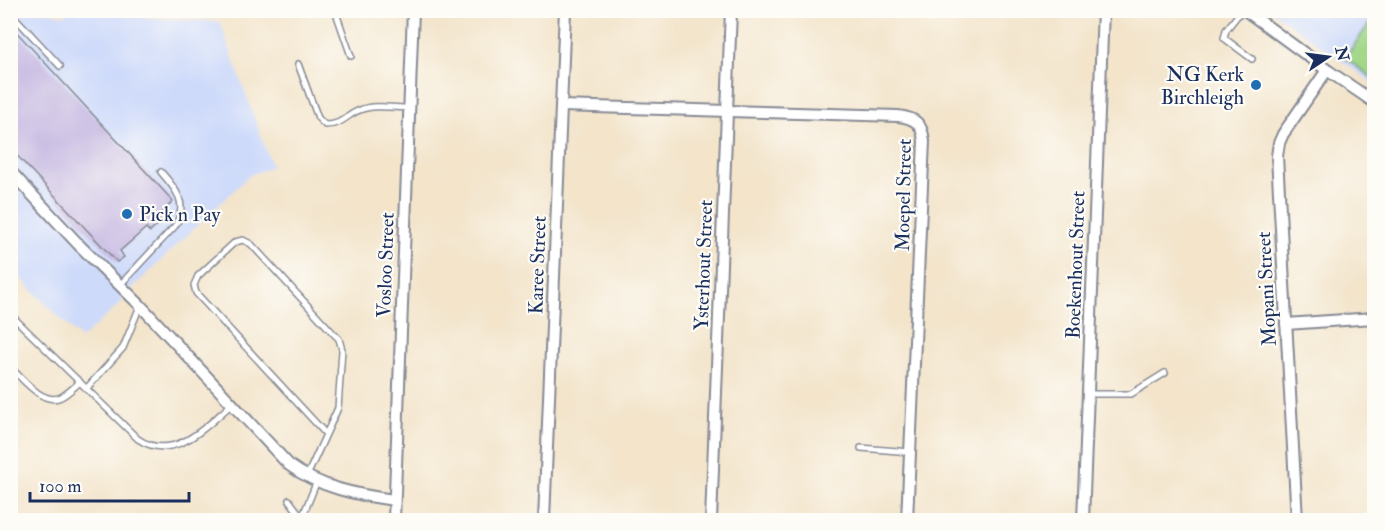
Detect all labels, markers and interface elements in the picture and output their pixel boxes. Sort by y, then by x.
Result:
north arrow [1298,27,1358,87]
text: N [1330,44,1353,64]
place label: NG Kerk Birchleigh [1161,62,1245,110]
marker: NG Kerk Birchleigh [1249,78,1263,92]
street label: Moepel Street [890,138,918,252]
street label: Boekenhout Street [1060,190,1091,340]
street label: Ysterhout Street [689,199,718,331]
place label: Pick n Pay [139,202,221,227]
marker: Pick n Pay [120,207,134,221]
street label: Vosloo Street [371,211,400,318]
street label: Karee Street [523,215,552,315]
street label: Mopani Street [1251,230,1283,347]
scale bar [30,465,189,503]
text: 100 m [39,475,82,498]

